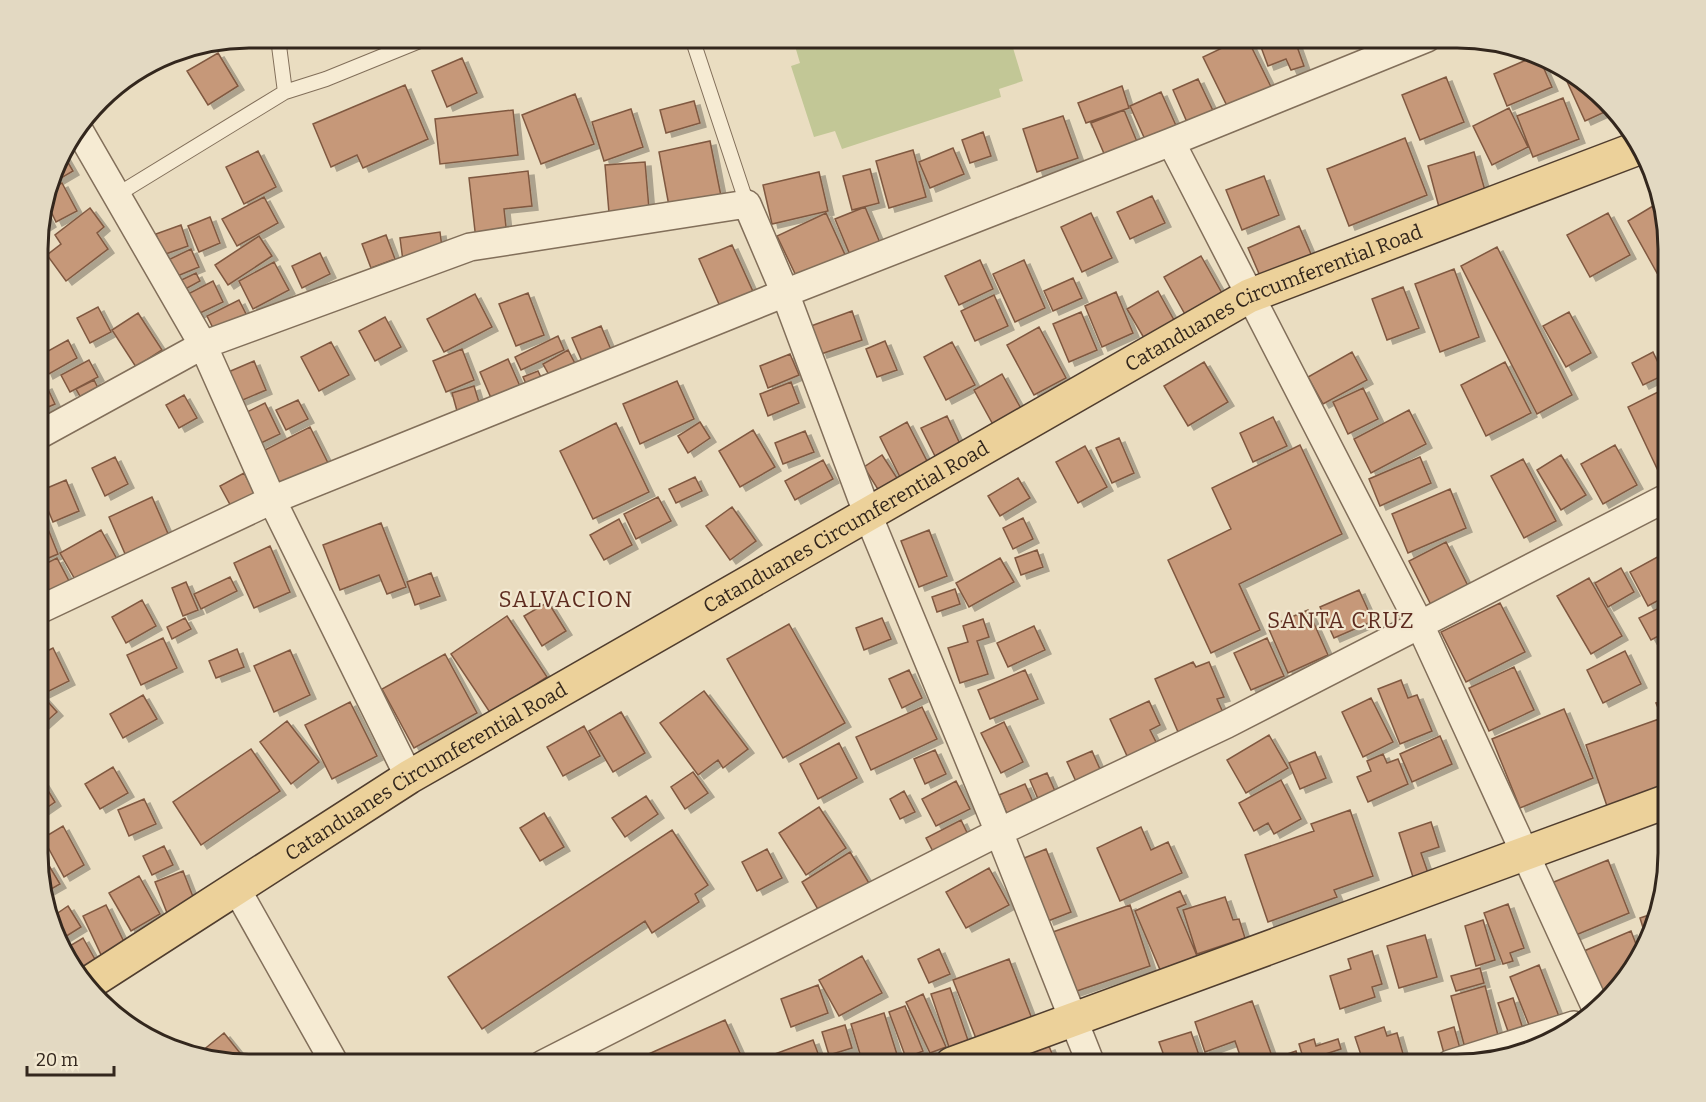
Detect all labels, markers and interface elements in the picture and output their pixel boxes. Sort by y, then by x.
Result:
street label: Catanduanes Circumferential Road [1121,219,1425,377]
street label: Catanduanes Circumferential Road [699,436,993,618]
district label: SALVACION [498,586,634,613]
district label: SANTA CRUZ [1267,607,1415,634]
street label: Catanduanes Circumferential Road [280,677,571,866]
scale bar [27,1039,114,1077]
text: 20 m [36,1049,78,1071]

